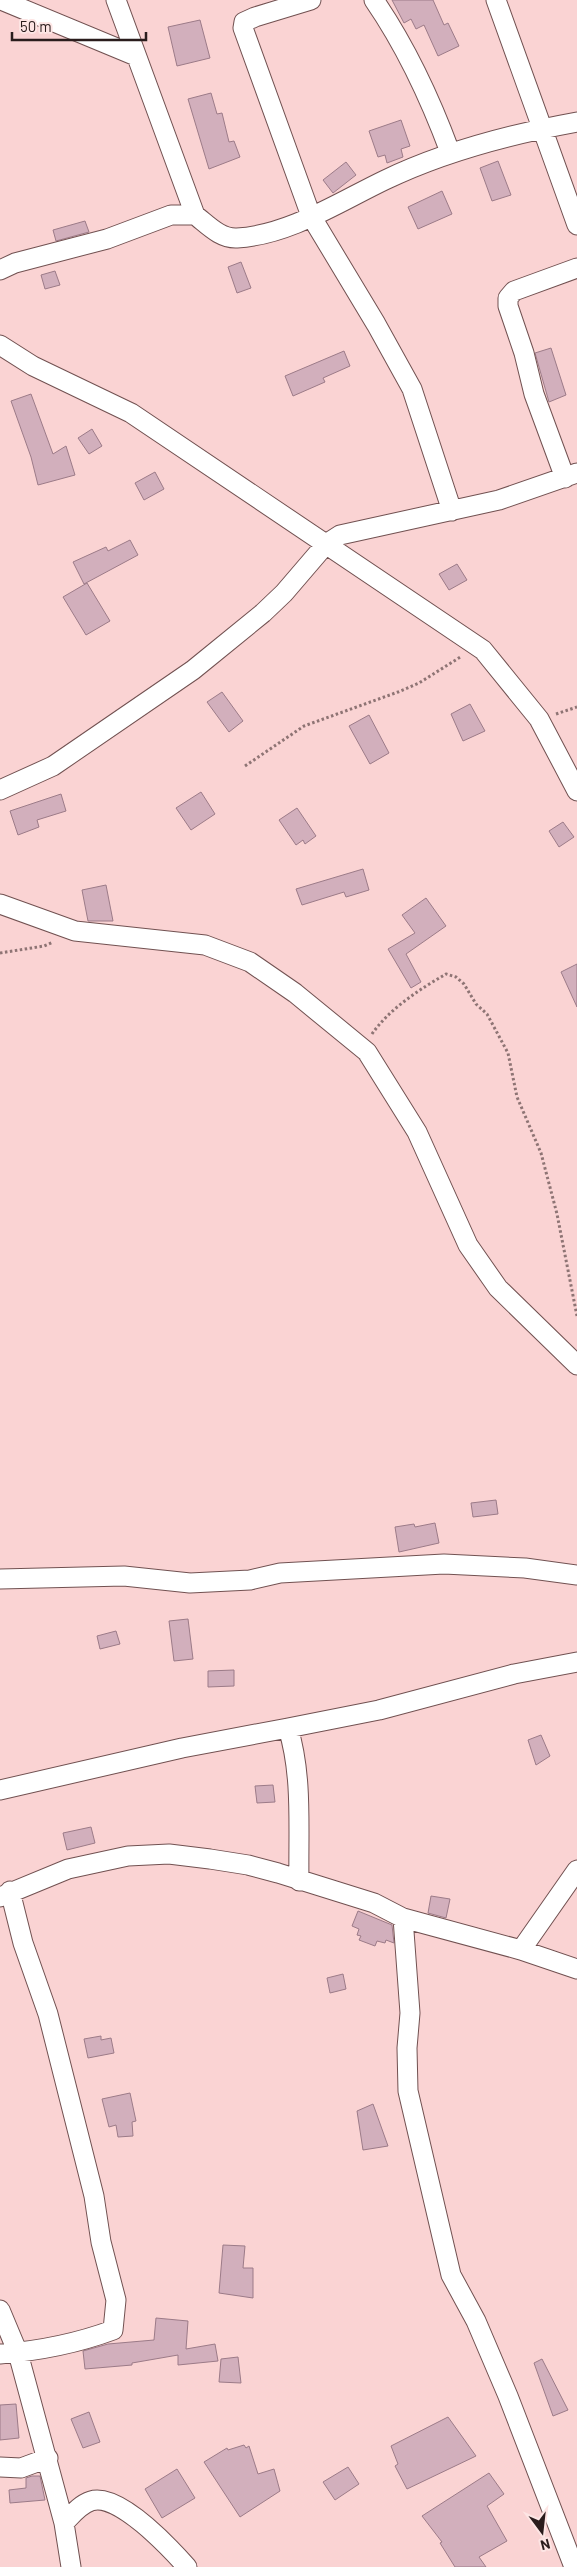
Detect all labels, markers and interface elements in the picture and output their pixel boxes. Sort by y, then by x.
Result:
scale bar [12,10,146,42]
text: 50 m [20,17,52,35]
north arrow [517,2507,567,2557]
text: N [539,2536,552,2554]

